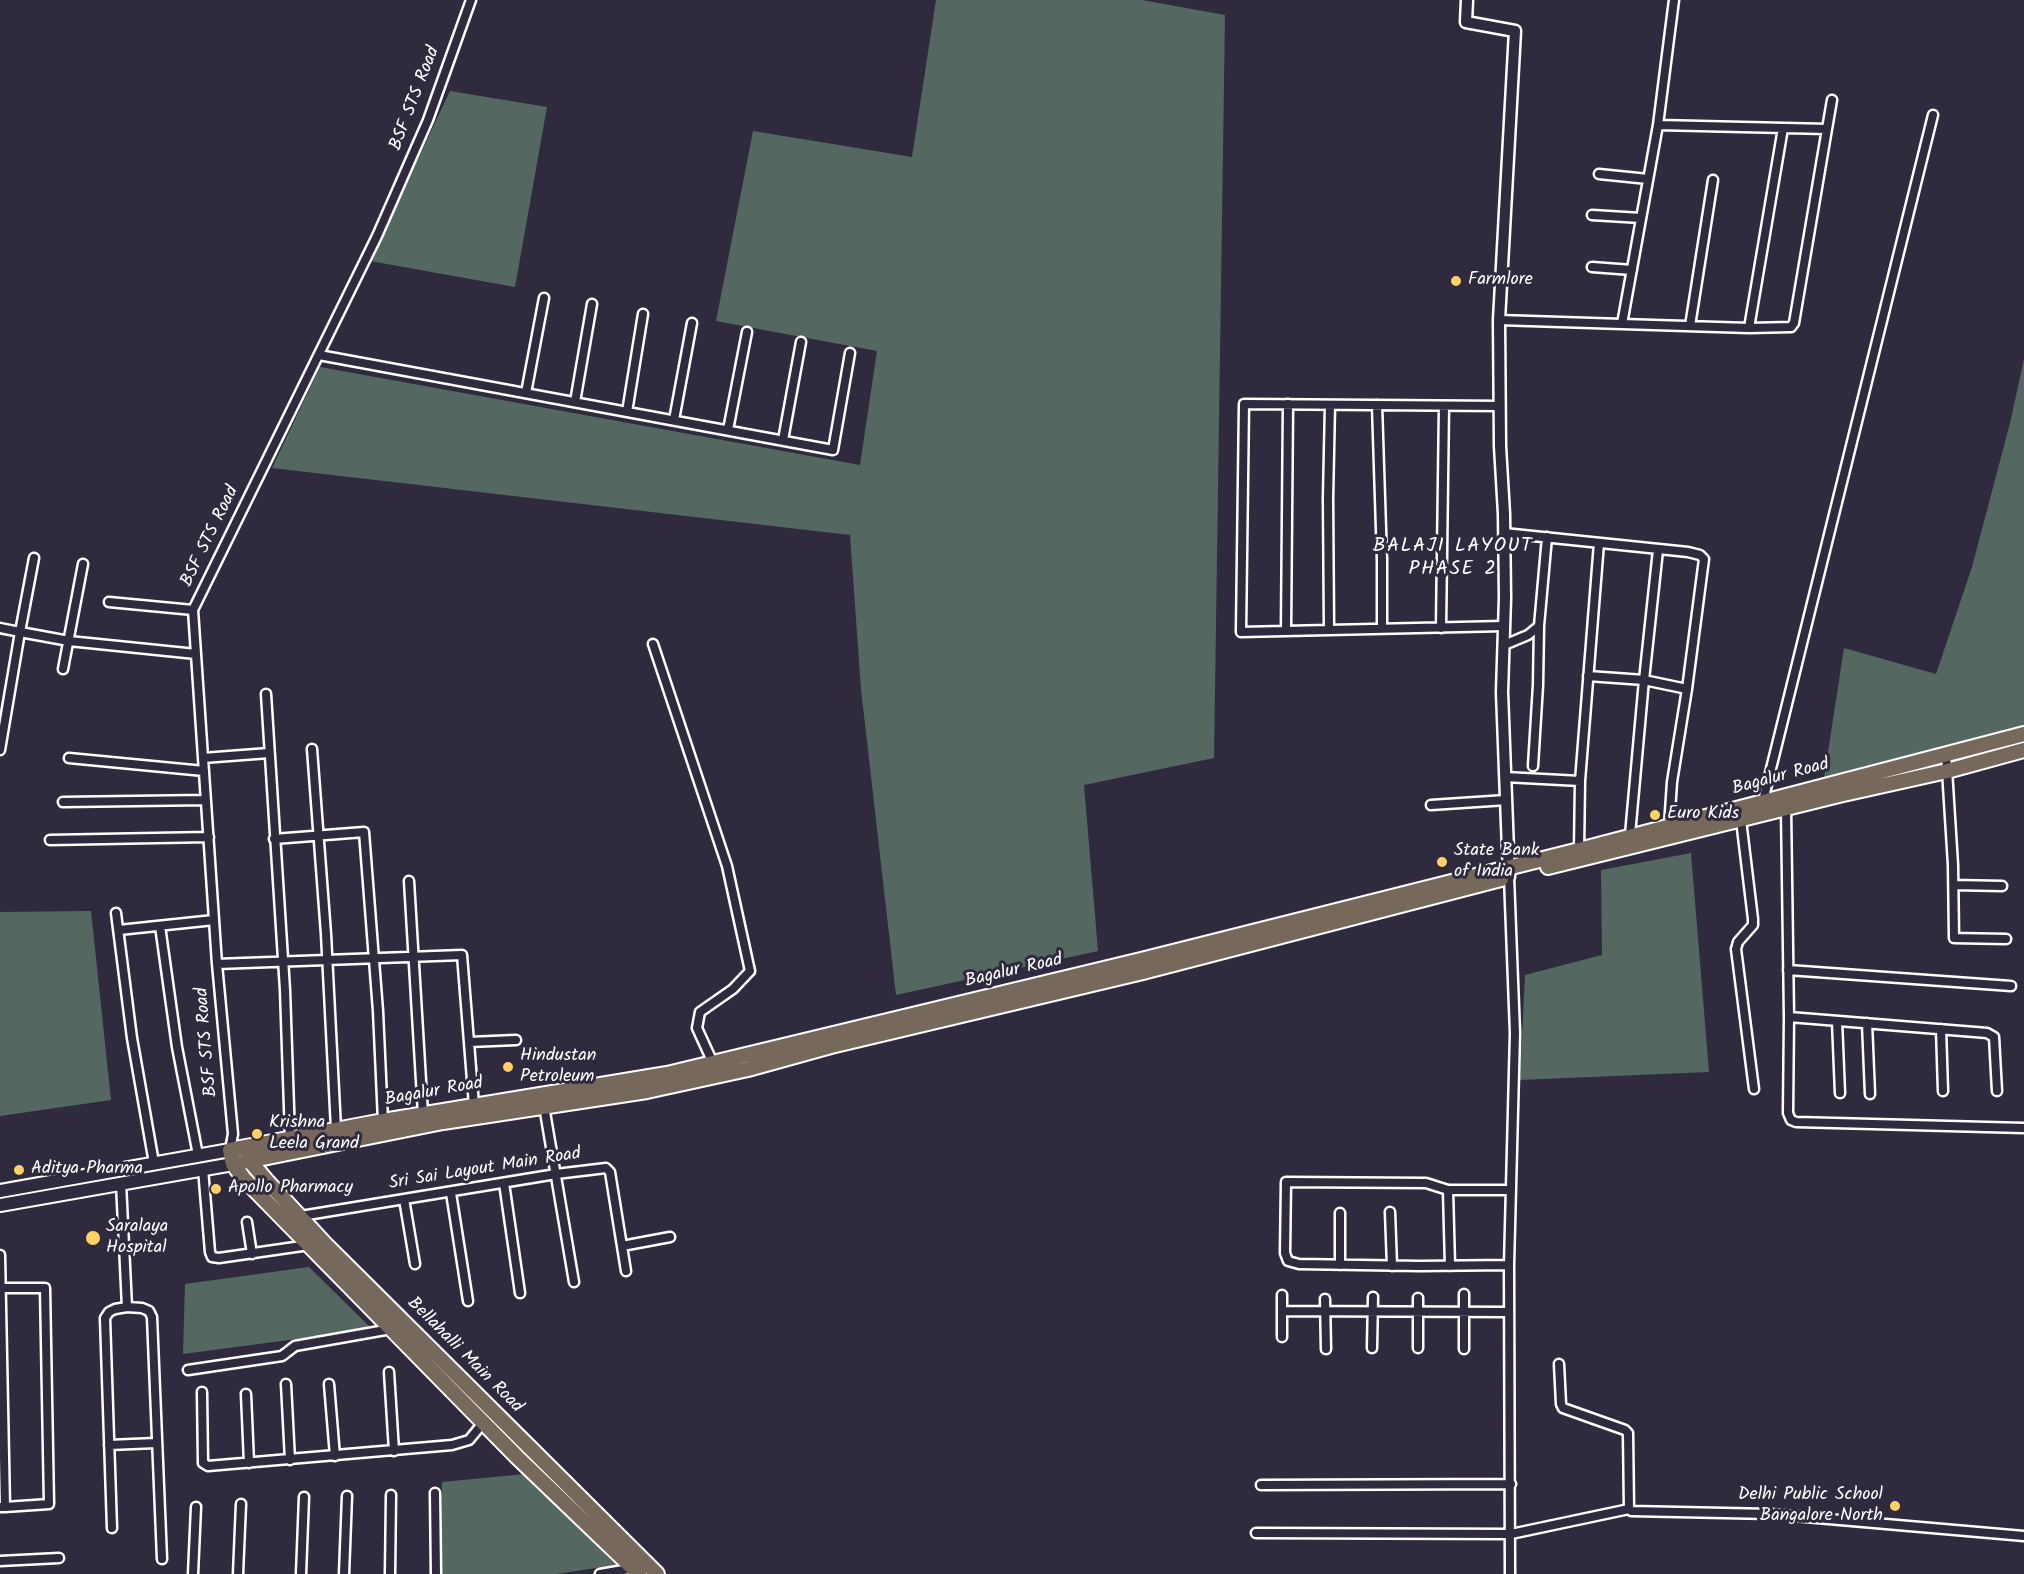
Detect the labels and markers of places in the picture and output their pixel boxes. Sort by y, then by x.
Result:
place label: Farmlore [1468,270,1533,292]
marker: Farmlore [1449,274,1463,288]
place label: Euro Kids [1667,804,1739,826]
marker: Euro Kids [1648,808,1662,822]
place label: State Bank of India [1454,841,1539,884]
marker: State Bank of India [1435,855,1449,869]
place label: Hindustan Petroleum [520,1046,596,1088]
marker: Hindustan Petroleum [501,1060,515,1074]
place label: Krishna Leela Grand [269,1113,359,1156]
marker: Krishna Leela Grand [250,1127,264,1141]
place label: Aditya Pharma [31,1159,143,1181]
marker: Aditya Pharma [12,1163,26,1177]
place label: Apollo Pharmacy [228,1178,353,1200]
marker: Apollo Pharmacy [209,1182,223,1196]
place label: Saralaya Hospital [106,1217,168,1260]
marker: Saralaya Hospital [84,1229,102,1247]
place label: Delhi Public School Bangalore North [1738,1485,1883,1528]
marker: Delhi Public School Bangalore North [1888,1499,1902,1513]

